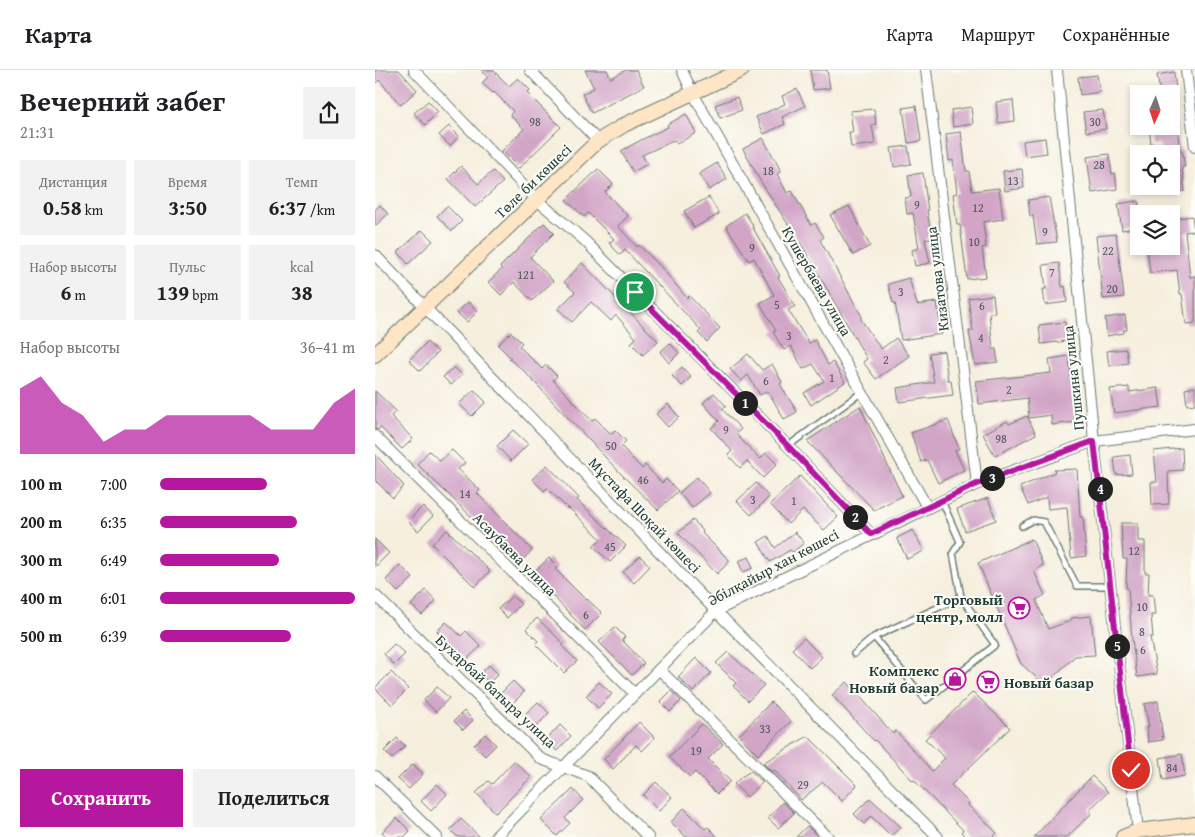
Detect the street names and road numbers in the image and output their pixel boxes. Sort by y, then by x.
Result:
street label: Төле би көшесі [490,139,576,223]
street label: Кушербаева улица [777,222,857,340]
street label: Кизатова улица [920,225,954,332]
street label: Пушкина улица [1057,324,1089,431]
street label: Мұстафа Шоқай көшесі [584,452,706,578]
street label: Асаубаева улица [468,507,562,601]
street label: Әбілқайыр хан көшесі [704,523,842,611]
street label: Бухарбай батыра улица [431,630,561,753]

